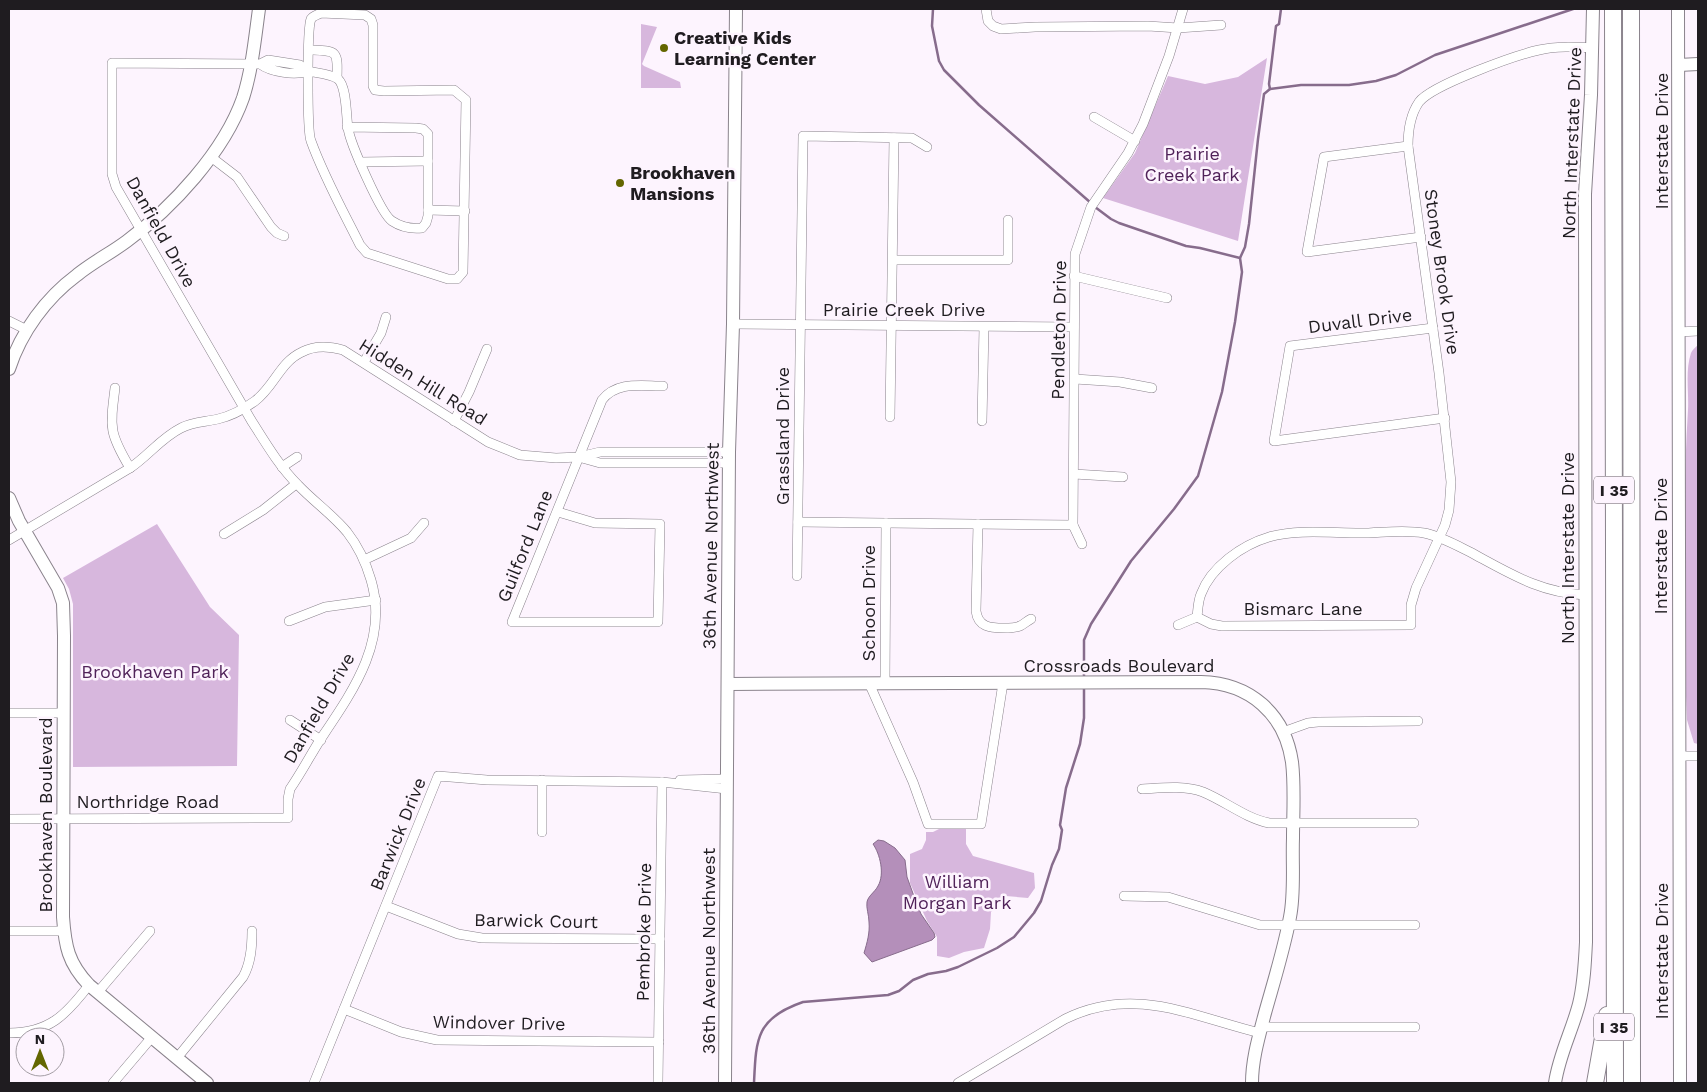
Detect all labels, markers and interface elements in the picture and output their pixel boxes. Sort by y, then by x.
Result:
place label: Creative Kids Learning Center [674,27,816,69]
marker: Creative Kids Learning Center [658,42,670,54]
street label: North Interstate Drive [1558,47,1585,239]
street label: Interstate Drive [1651,73,1672,209]
park label: Prairie Creek Park [1145,143,1239,185]
place label: Brookhaven Mansions [630,162,735,204]
street label: Danfield Drive [122,172,201,291]
marker: Brookhaven Mansions [614,177,626,189]
street label: Stoney Brook Drive [1420,188,1465,356]
street label: Pendleton Drive [1047,260,1070,400]
street label: Prairie Creek Drive [823,299,985,320]
street label: Duvall Drive [1307,304,1413,337]
street label: Hidden Hill Road [355,334,491,429]
street label: Grassland Drive [772,367,793,505]
street label: 36th Avenue Northwest [698,442,723,650]
street label: North Interstate Drive [1557,452,1578,644]
road number: I 35 [1594,476,1634,504]
street label: Interstate Drive [1650,478,1671,614]
street label: Guilford Lane [493,487,557,605]
street label: Schoon Drive [858,545,879,661]
street label: Bismarc Lane [1243,598,1363,619]
street label: Danfield Drive [278,649,359,767]
street label: Crossroads Boulevard [1023,655,1215,676]
park label: Brookhaven Park [81,661,229,682]
street label: Brookhaven Boulevard [35,717,56,913]
street label: Barwick Drive [365,774,430,893]
street label: Northridge Road [77,791,219,812]
street label: 36th Avenue Northwest [698,847,719,1054]
street label: Pembroke Drive [632,862,655,1001]
park label: William Morgan Park [903,871,1011,913]
street label: Interstate Drive [1651,883,1672,1019]
street label: Barwick Court [474,909,599,932]
street label: Windover Drive [432,1011,566,1034]
road number: I 35 [1594,1014,1634,1040]
north arrow [15,1027,65,1077]
text: N [35,1031,45,1047]

